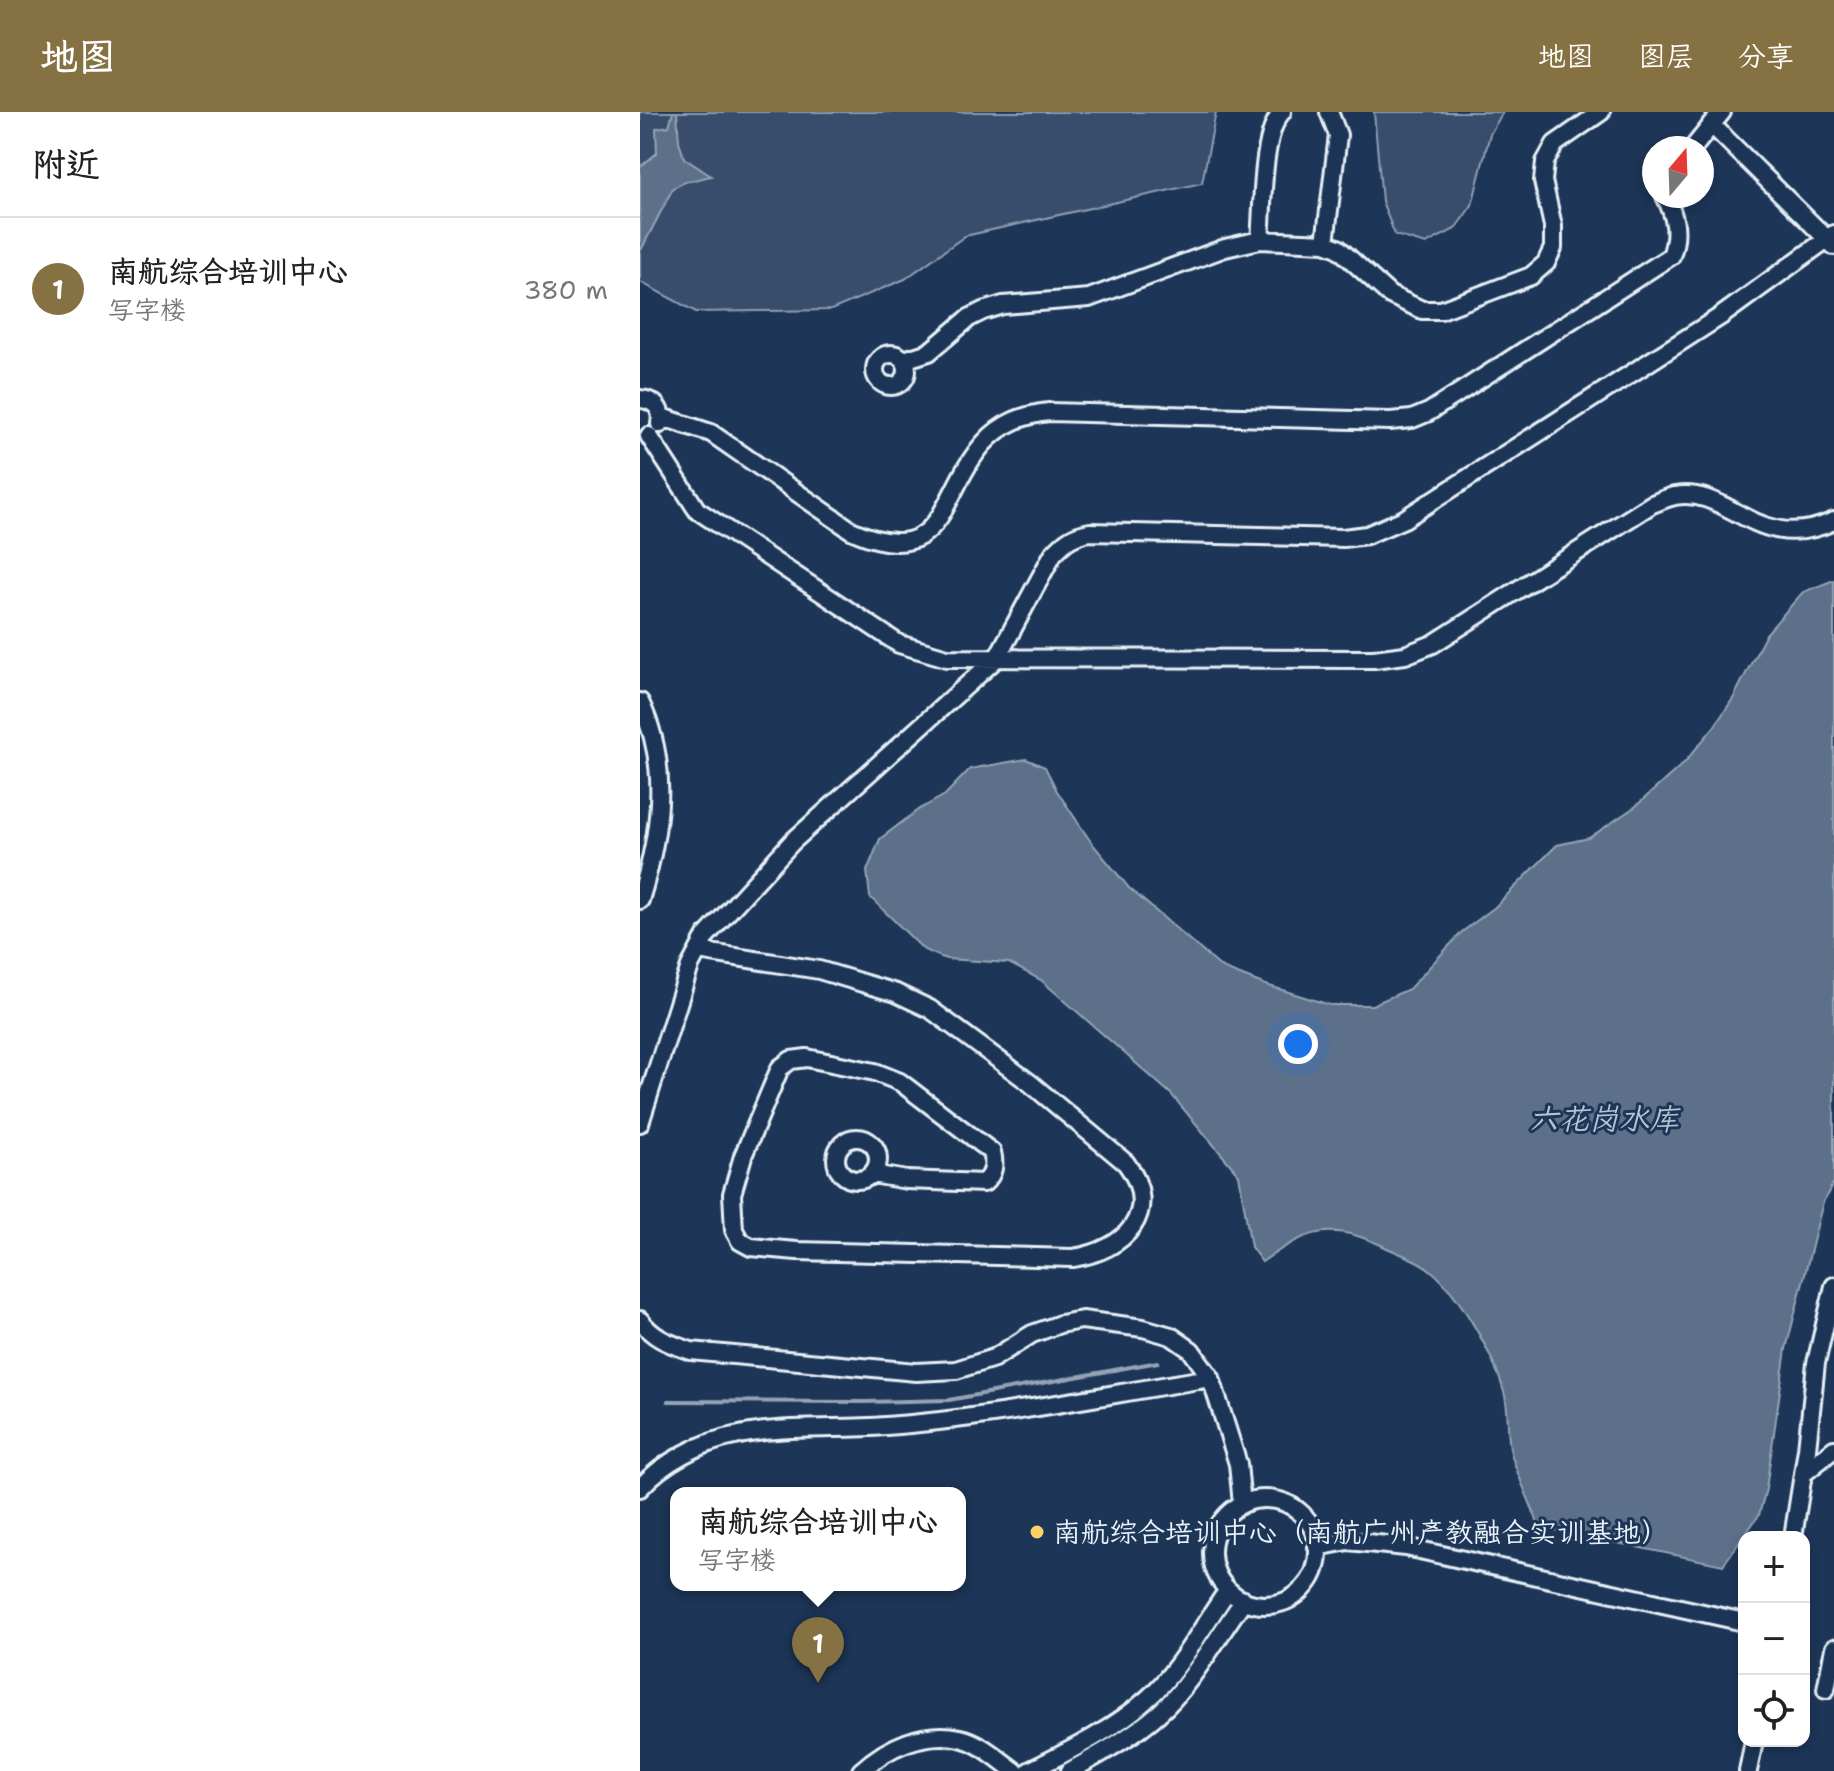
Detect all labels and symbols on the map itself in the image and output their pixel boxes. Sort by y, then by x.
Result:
north arrow [1642,136,1714,208]
your location [1278,1024,1318,1064]
water label: 六花岗水库 [1529,1098,1681,1139]
place label: 南航综合培训中心（南航广州产教融合实训基地） [1053,1513,1669,1551]
marker: 南航综合培训中心（南航广州产教融合实训基地） [1028,1523,1046,1541]
pin: 1 [792,1617,844,1683]

